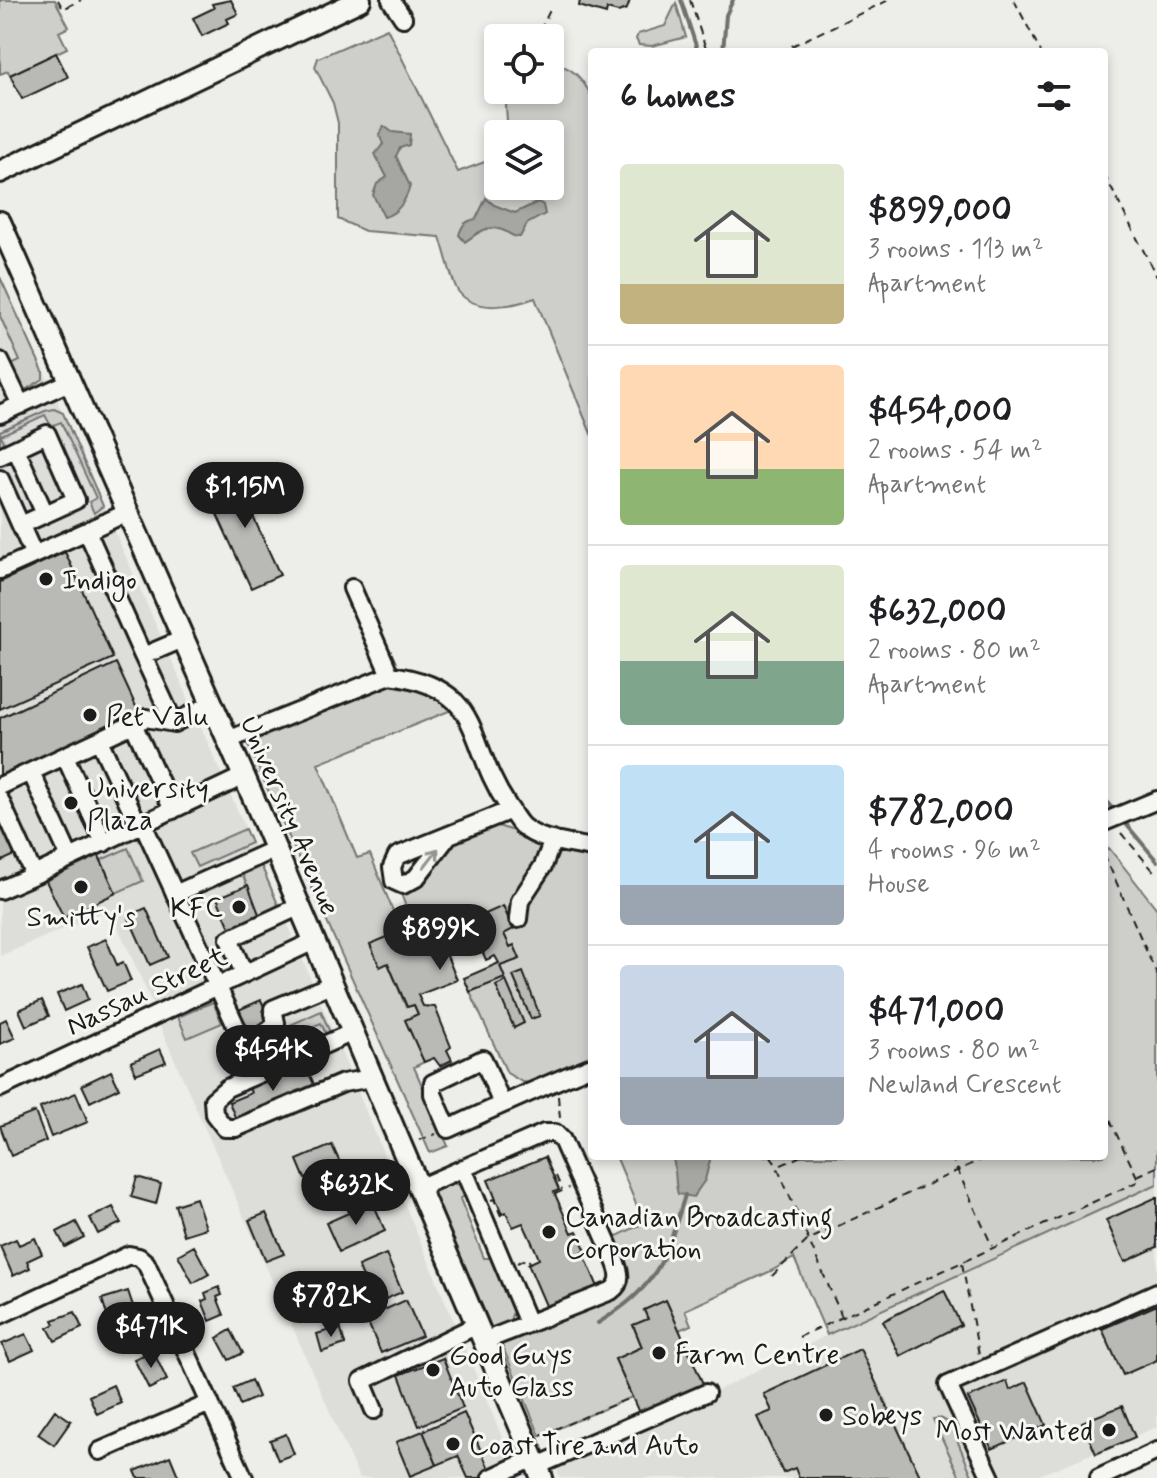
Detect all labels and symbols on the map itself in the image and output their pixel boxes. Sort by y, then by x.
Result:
pin: $1.15M [180,462,310,530]
place label: Indigo [62,563,137,602]
marker: Indigo [37,570,55,588]
place label: Pet Valu [106,699,209,736]
marker: Pet Valu [81,706,99,724]
street label: University Avenue [230,710,347,921]
place label: University Plaza [87,771,209,840]
marker: University Plaza [62,794,80,812]
one-way arrow [422,848,439,869]
marker: Smitty's [72,878,90,896]
place label: KFC [170,891,223,928]
marker: KFC [230,898,248,916]
place label: Smitty's [27,900,135,937]
pin: $899K [384,904,496,972]
street label: Nassau Street [61,939,234,1046]
pin: $454K [217,1025,329,1093]
pin: $632K [300,1159,412,1227]
place label: Canadian Broadcasting Corporation [565,1200,833,1269]
marker: Canadian Broadcasting Corporation [540,1223,558,1241]
pin: $782K [275,1271,387,1339]
pin: $471K [95,1302,207,1370]
place label: Farm Centre [675,1337,839,1374]
place label: Good Guys Auto Glass [449,1338,574,1407]
marker: Farm Centre [650,1344,668,1362]
marker: Good Guys Auto Glass [424,1361,442,1379]
place label: Sobeys [842,1399,922,1436]
marker: Sobeys [817,1406,835,1424]
place label: Most Wanted [936,1414,1093,1451]
marker: Most Wanted [1100,1421,1118,1439]
place label: Coast Tire and Auto [469,1428,699,1465]
marker: Coast Tire and Auto [444,1435,462,1453]

